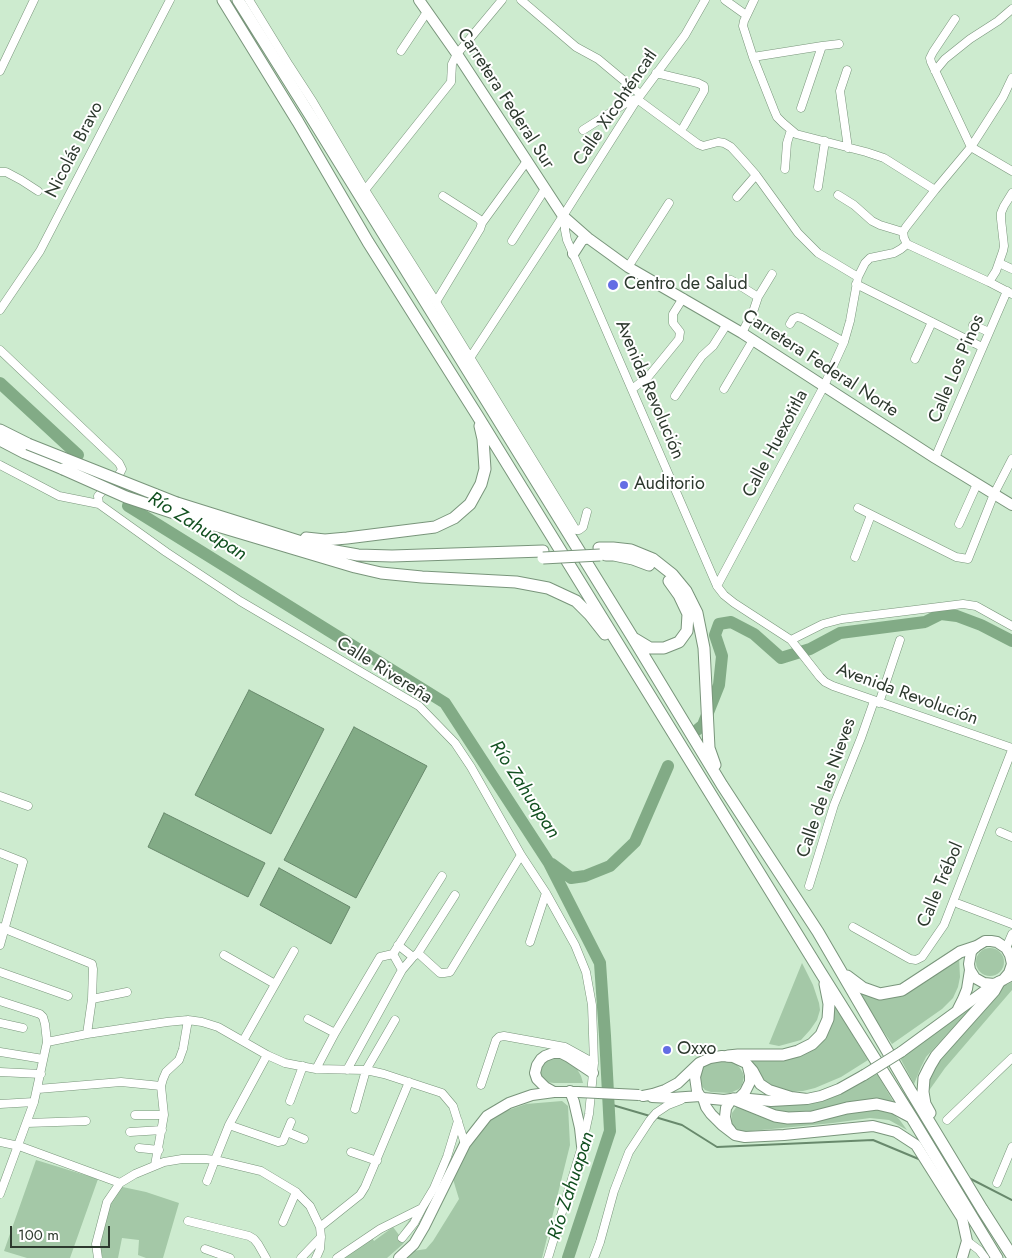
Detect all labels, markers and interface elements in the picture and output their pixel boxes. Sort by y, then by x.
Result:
street label: Carretera Federal Sur [451,25,559,173]
street label: Calle Xicohténcatl [569,46,663,170]
street label: Nicolás Bravo [42,98,108,202]
place label: Centro de Salud [624,274,748,296]
marker: Centro de Salud [606,278,620,292]
street label: Carretera Federal Norte [738,306,902,422]
street label: Calle Los Pinos [924,312,990,426]
street label: Avenida Revolución [610,317,688,463]
street label: Calle Huexotitla [739,387,813,501]
place label: Auditorio [634,474,705,496]
marker: Auditorio [618,479,630,491]
water label: Río Zahuapan [143,488,251,566]
street label: Calle Rivereña [332,633,436,709]
street label: Avenida Revolución [833,659,981,731]
street label: Calle de las Nieves [793,715,861,861]
water label: Río Zahuapan [484,737,564,843]
street label: Calle Trébol [913,839,969,931]
place label: Oxxo [677,1039,716,1061]
marker: Oxxo [661,1044,673,1056]
water label: Río Zahuapan [544,1129,600,1243]
scale bar [12,1216,112,1248]
text: 100 m [18,1224,59,1246]

